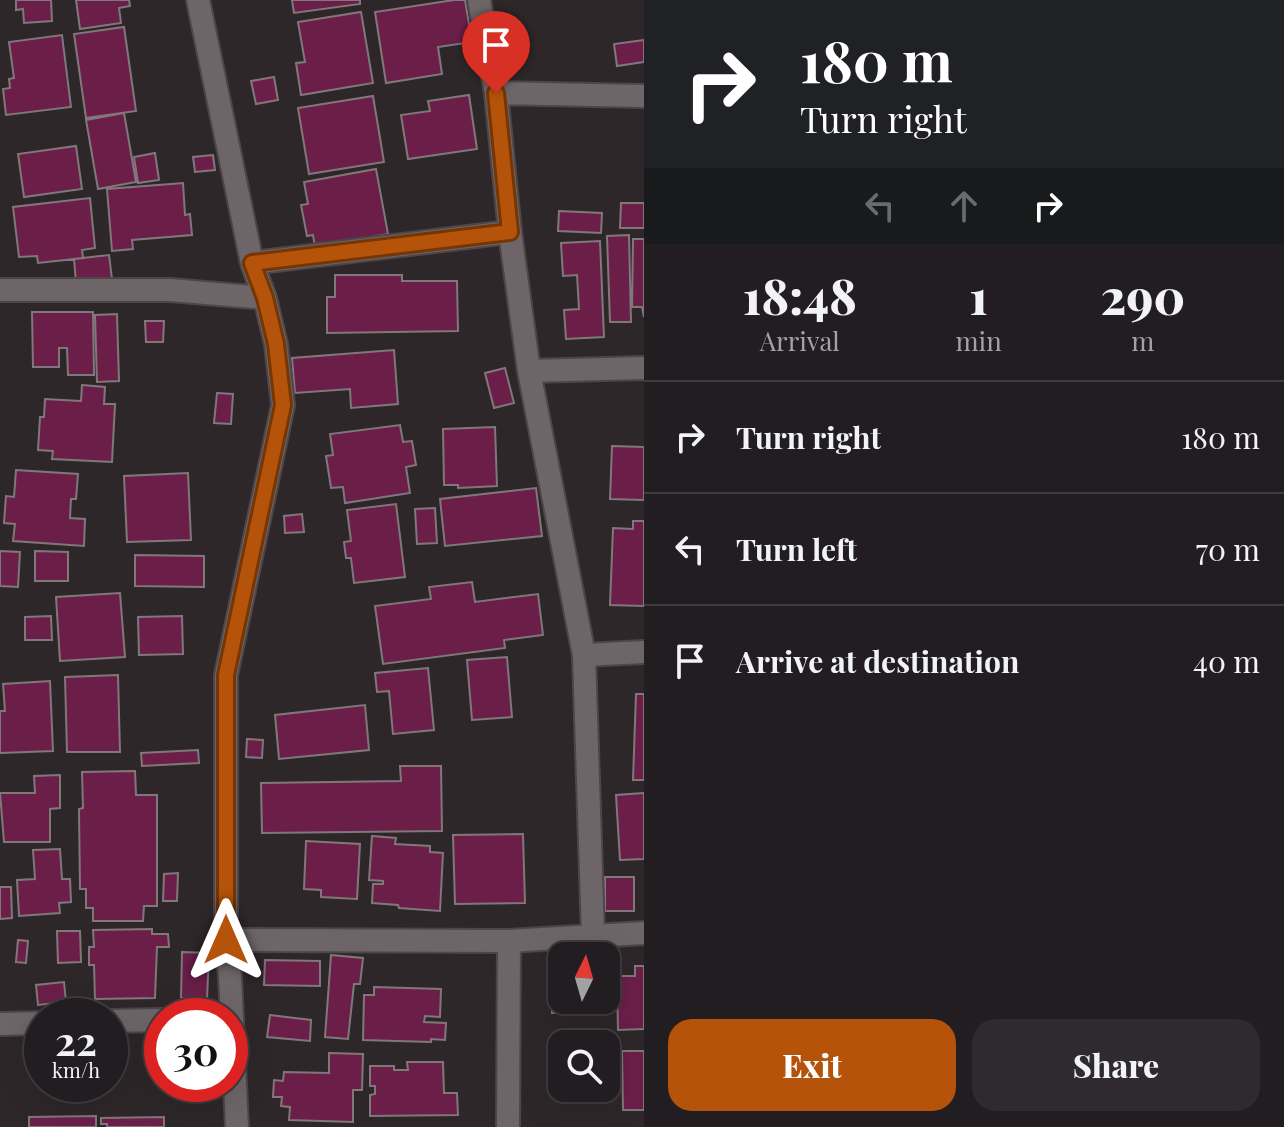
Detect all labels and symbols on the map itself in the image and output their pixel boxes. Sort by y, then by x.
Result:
pin [462,11,530,93]
position arrow [184,898,268,982]
north arrow [548,942,620,1014]
speed limit sign: 30 [144,998,248,1102]

